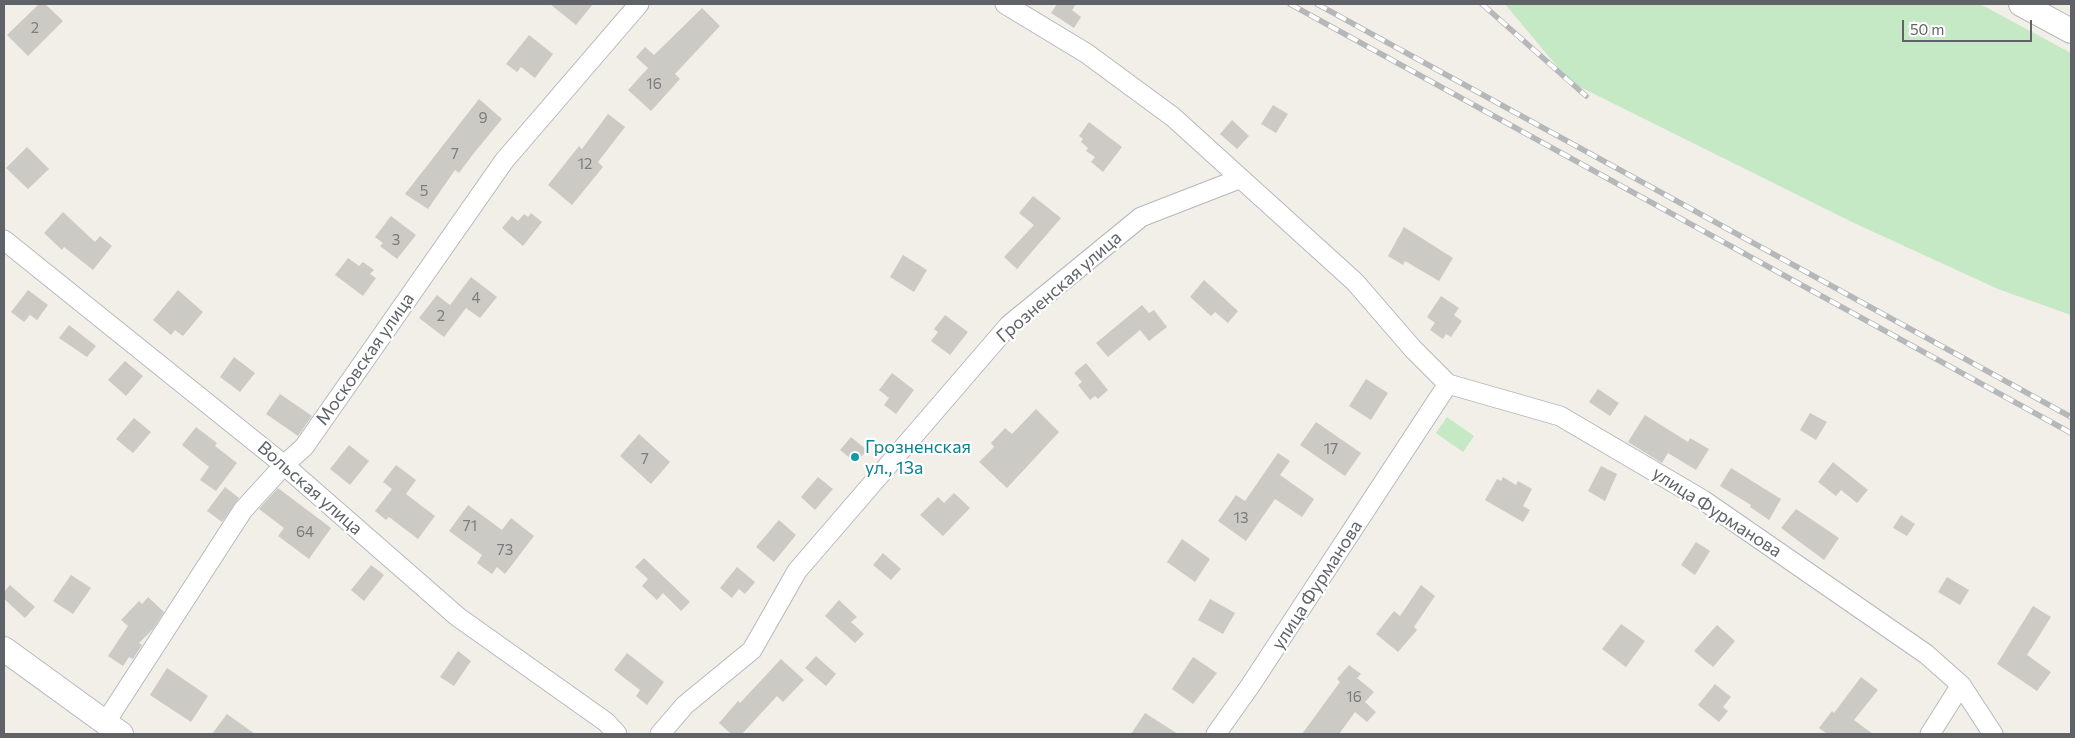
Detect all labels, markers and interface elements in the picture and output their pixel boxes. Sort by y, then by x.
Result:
scale bar [1905,10,2035,42]
house number: 2 [31,19,39,37]
text: 50 m [1910,20,1944,38]
house number: 16 [646,75,662,93]
house number: 9 [478,109,488,127]
house number: 7 [451,145,459,163]
house number: 12 [578,155,592,173]
house number: 5 [420,182,428,200]
street label: Грозненская улица [992,227,1126,347]
house number: 3 [392,231,400,249]
street label: Московская улица [311,289,419,429]
house number: 4 [472,289,480,307]
house number: 2 [437,307,445,325]
place label: Грозненская ул., 13а [865,436,971,478]
street label: Вольская улица [253,437,367,539]
house number: 17 [1324,440,1338,458]
house number: 7 [641,450,649,468]
marker: Грозненская ул., 13а [849,451,861,463]
street label: улица Фурманова [1648,462,1786,562]
house number: 13 [1234,509,1248,527]
street label: улица Фурманова [1267,516,1367,654]
house number: 71 [463,517,477,535]
house number: 64 [296,523,314,541]
house number: 73 [497,541,513,559]
house number: 16 [1346,688,1362,706]

